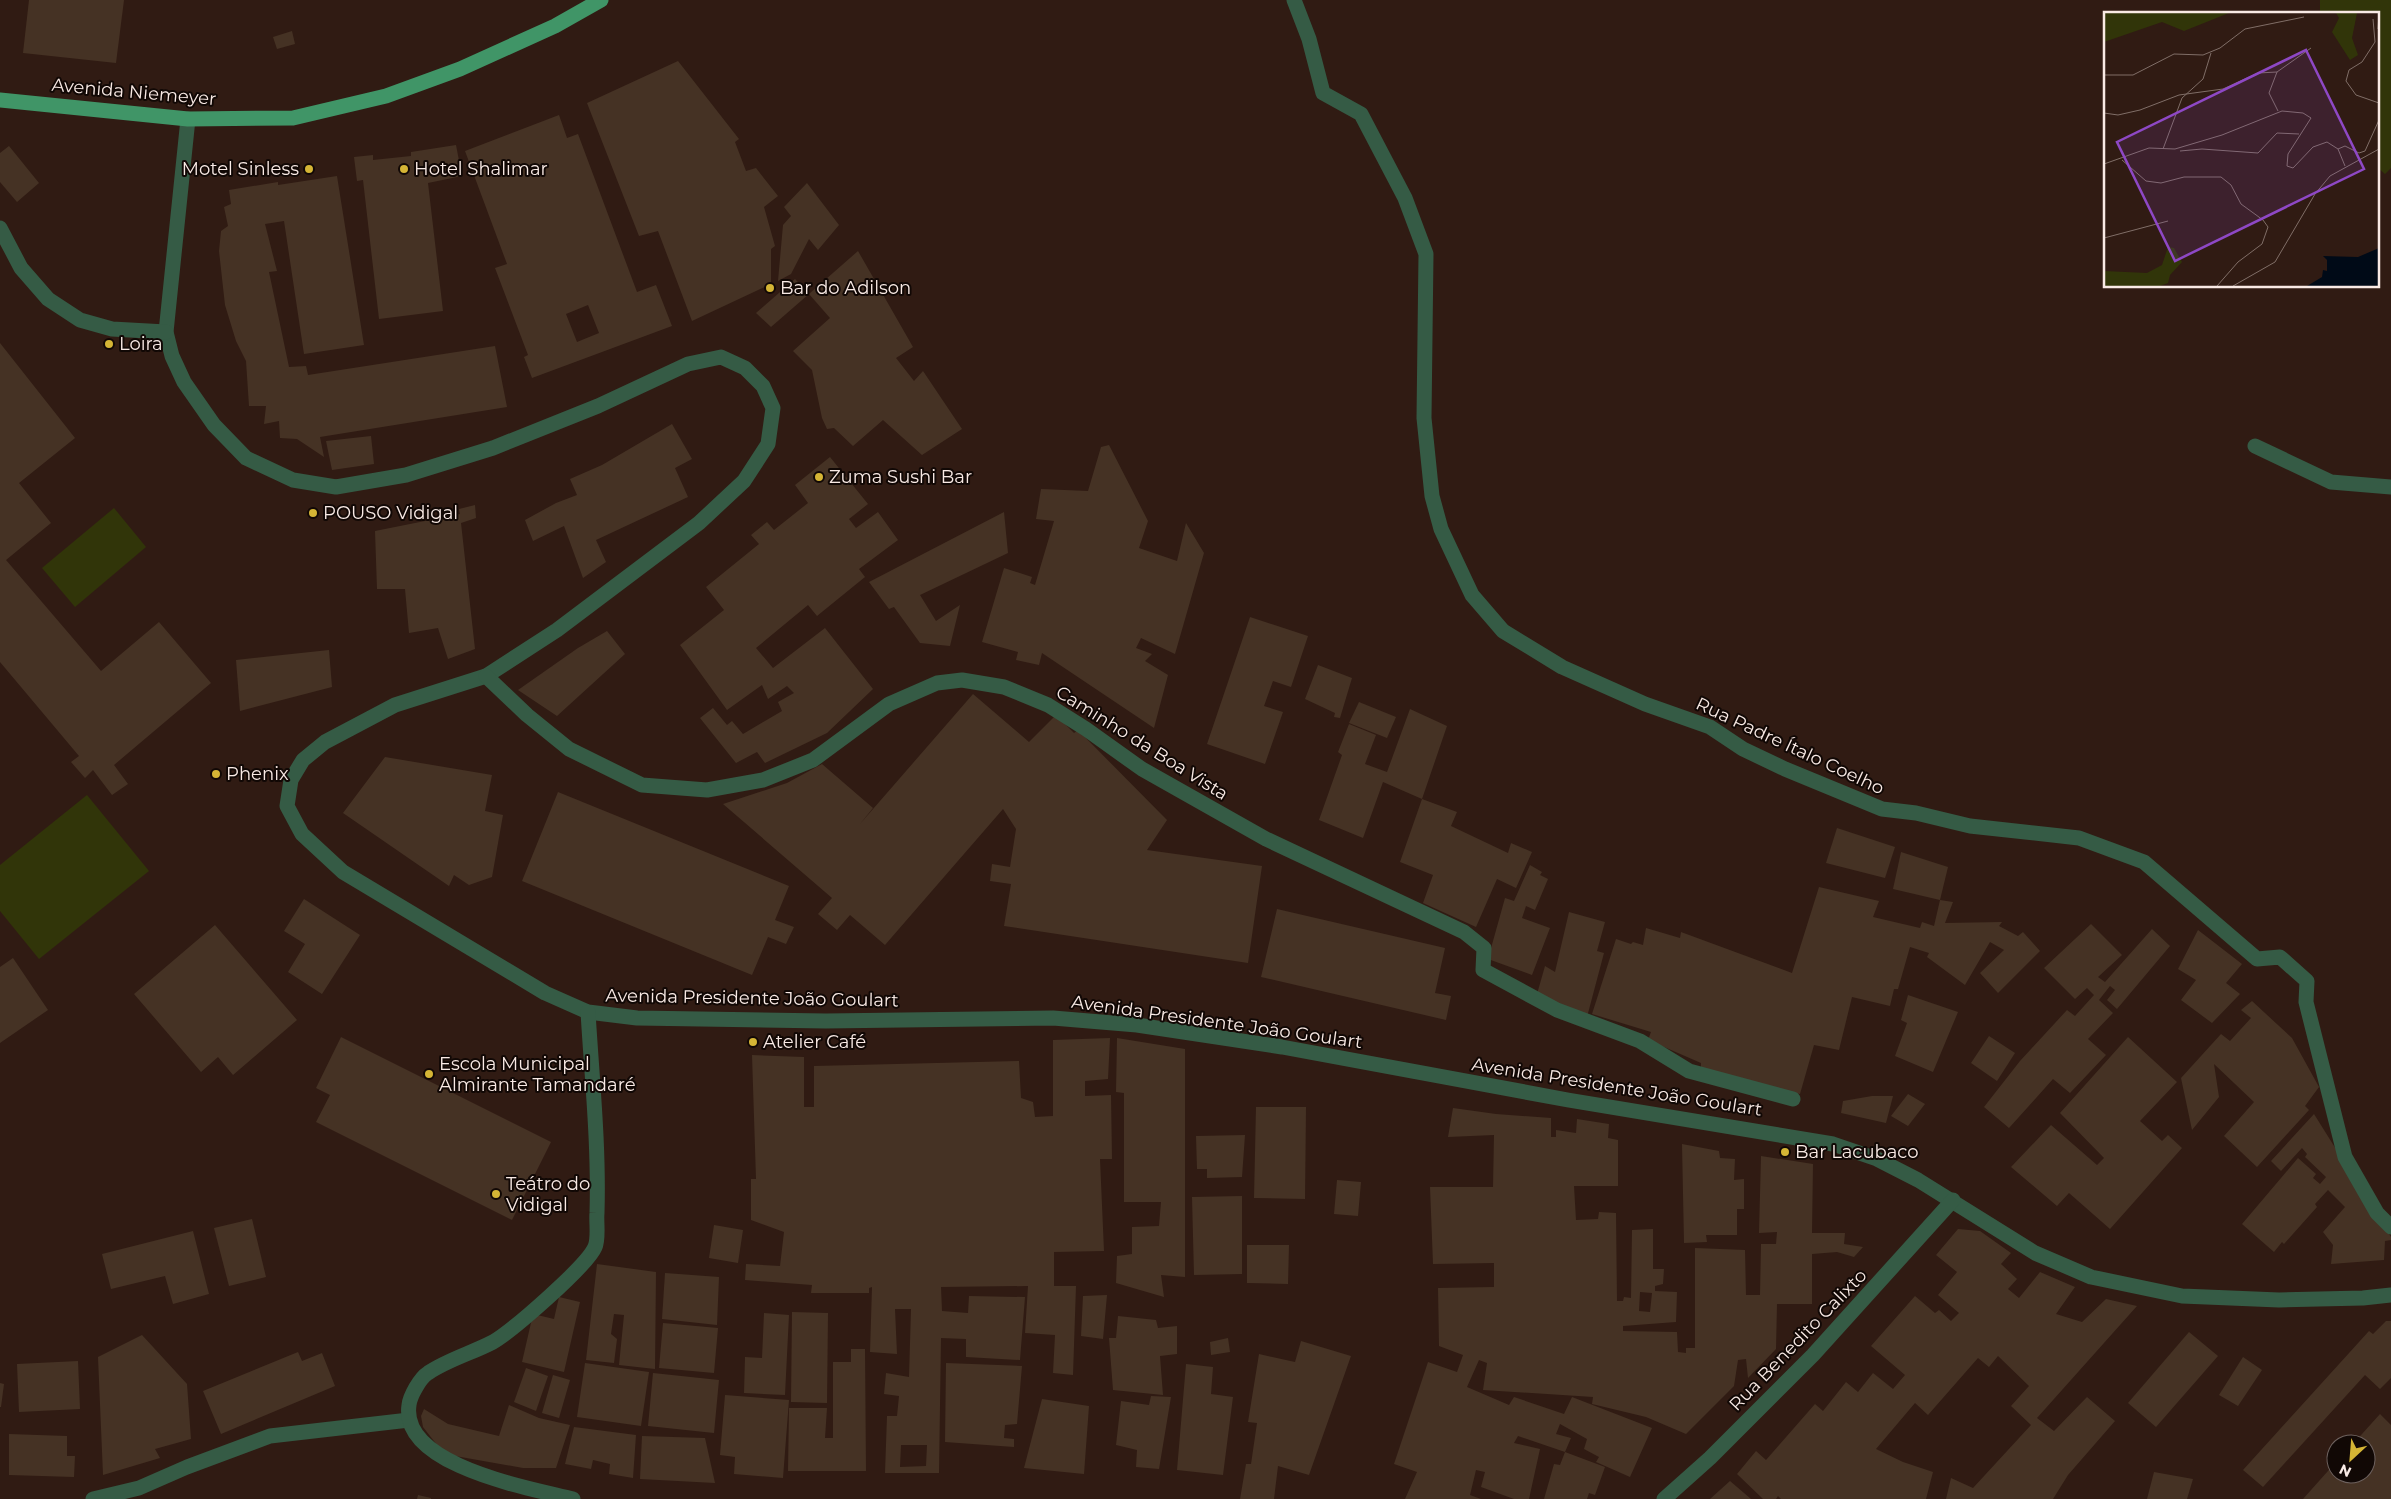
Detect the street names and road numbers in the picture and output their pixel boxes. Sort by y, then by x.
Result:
street label: Avenida Niemeyer [51,74,217,110]
street label: Caminho da Boa Vista [1052,681,1232,805]
street label: Rua Padre Ítalo Coelho [1692,693,1888,799]
street label: Avenida Presidente João Goulart [605,984,899,1012]
street label: Avenida Presidente João Goulart [1070,991,1364,1053]
street label: Avenida Presidente João Goulart [1470,1053,1764,1121]
street label: Rua Benedito Calixto [1725,1265,1871,1415]

